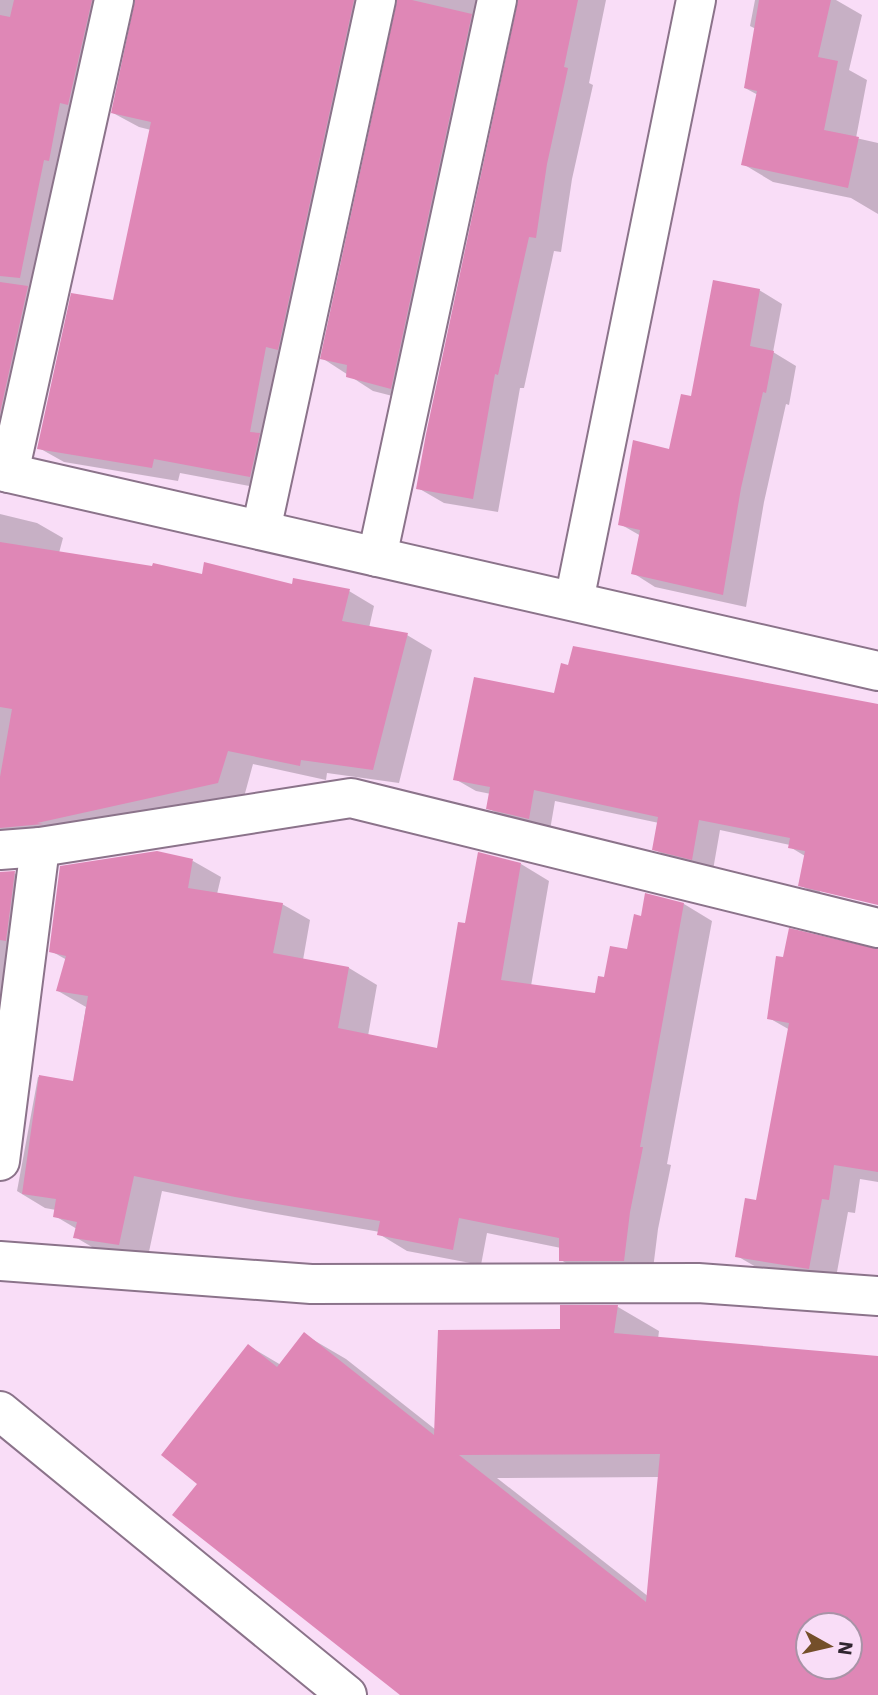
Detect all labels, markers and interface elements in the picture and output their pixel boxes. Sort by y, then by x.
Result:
north arrow [794,1611,864,1681]
text: N [833,1640,859,1657]

